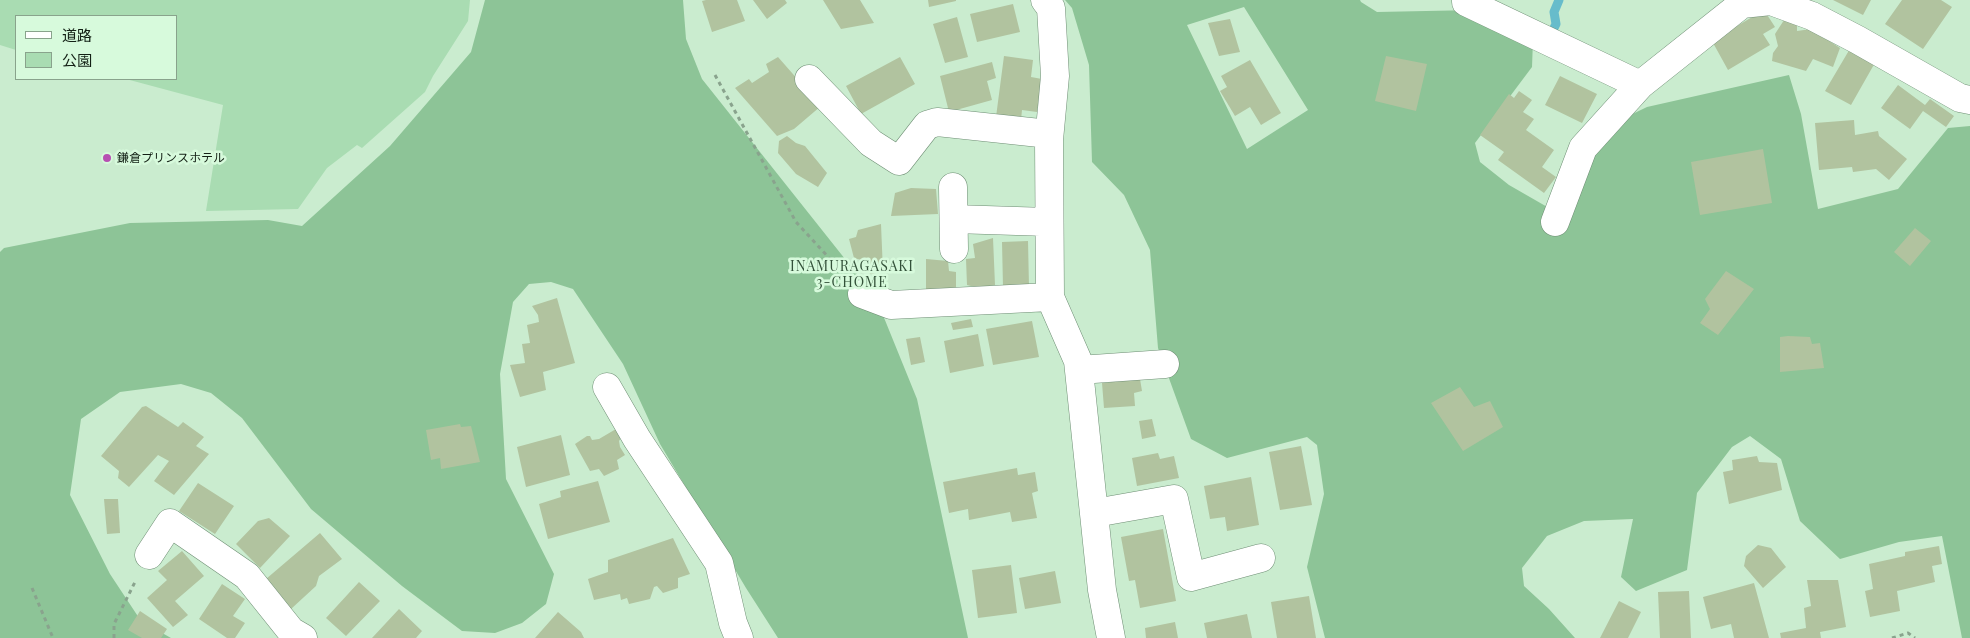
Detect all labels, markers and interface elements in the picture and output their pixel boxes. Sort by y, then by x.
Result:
legend [15,15,178,80]
text: 道路 [62,25,92,45]
text: 公園 [62,50,92,70]
place label: 鎌倉プリンスホテル [117,151,225,165]
marker: 鎌倉プリンスホテル [101,152,113,164]
district label: INAMURAGASAKI 3-CHOME [788,259,916,292]

